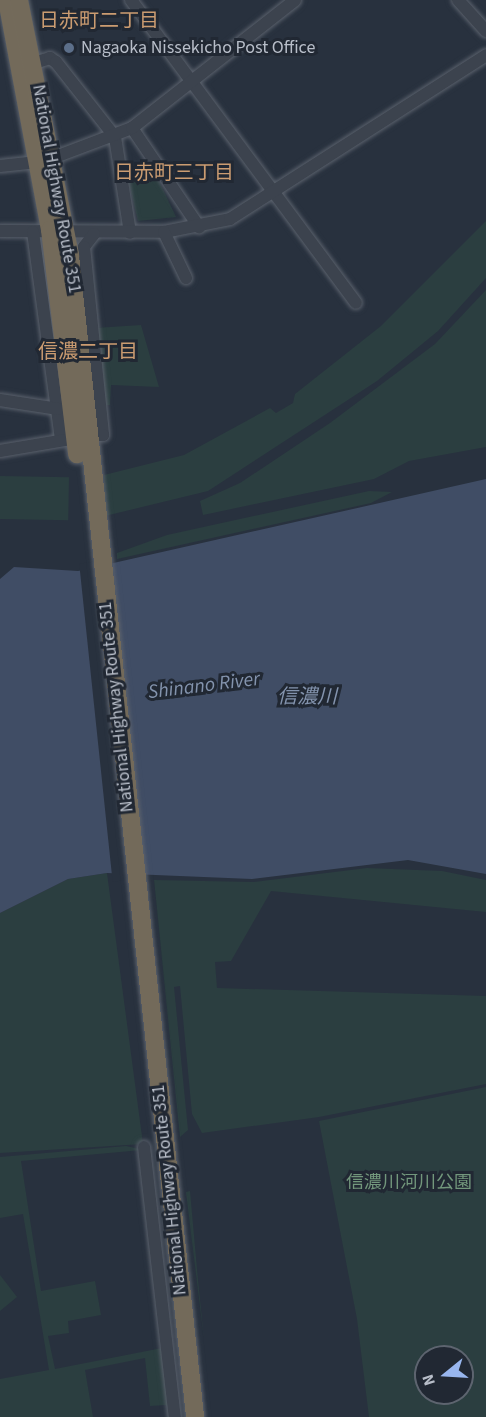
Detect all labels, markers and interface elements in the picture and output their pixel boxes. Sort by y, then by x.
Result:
district label: 日赤町二丁目 [39,9,159,33]
place label: Nagaoka Nissekicho Post Office [81,37,315,59]
marker: Nagaoka Nissekicho Post Office [62,41,76,55]
street label: National Highway Route 351 [27,83,85,295]
district label: 日赤町三丁目 [114,161,234,185]
district label: 信濃二丁目 [38,340,138,364]
street label: National Highway Route 351 [95,601,139,813]
water label: Shinano River [147,667,261,705]
water label: 信濃川 [277,685,337,709]
street label: National Highway Route 351 [148,1084,192,1296]
park label: 信濃川河川公園 [346,1172,472,1194]
north arrow [414,1345,474,1405]
text: N [417,1371,441,1388]

